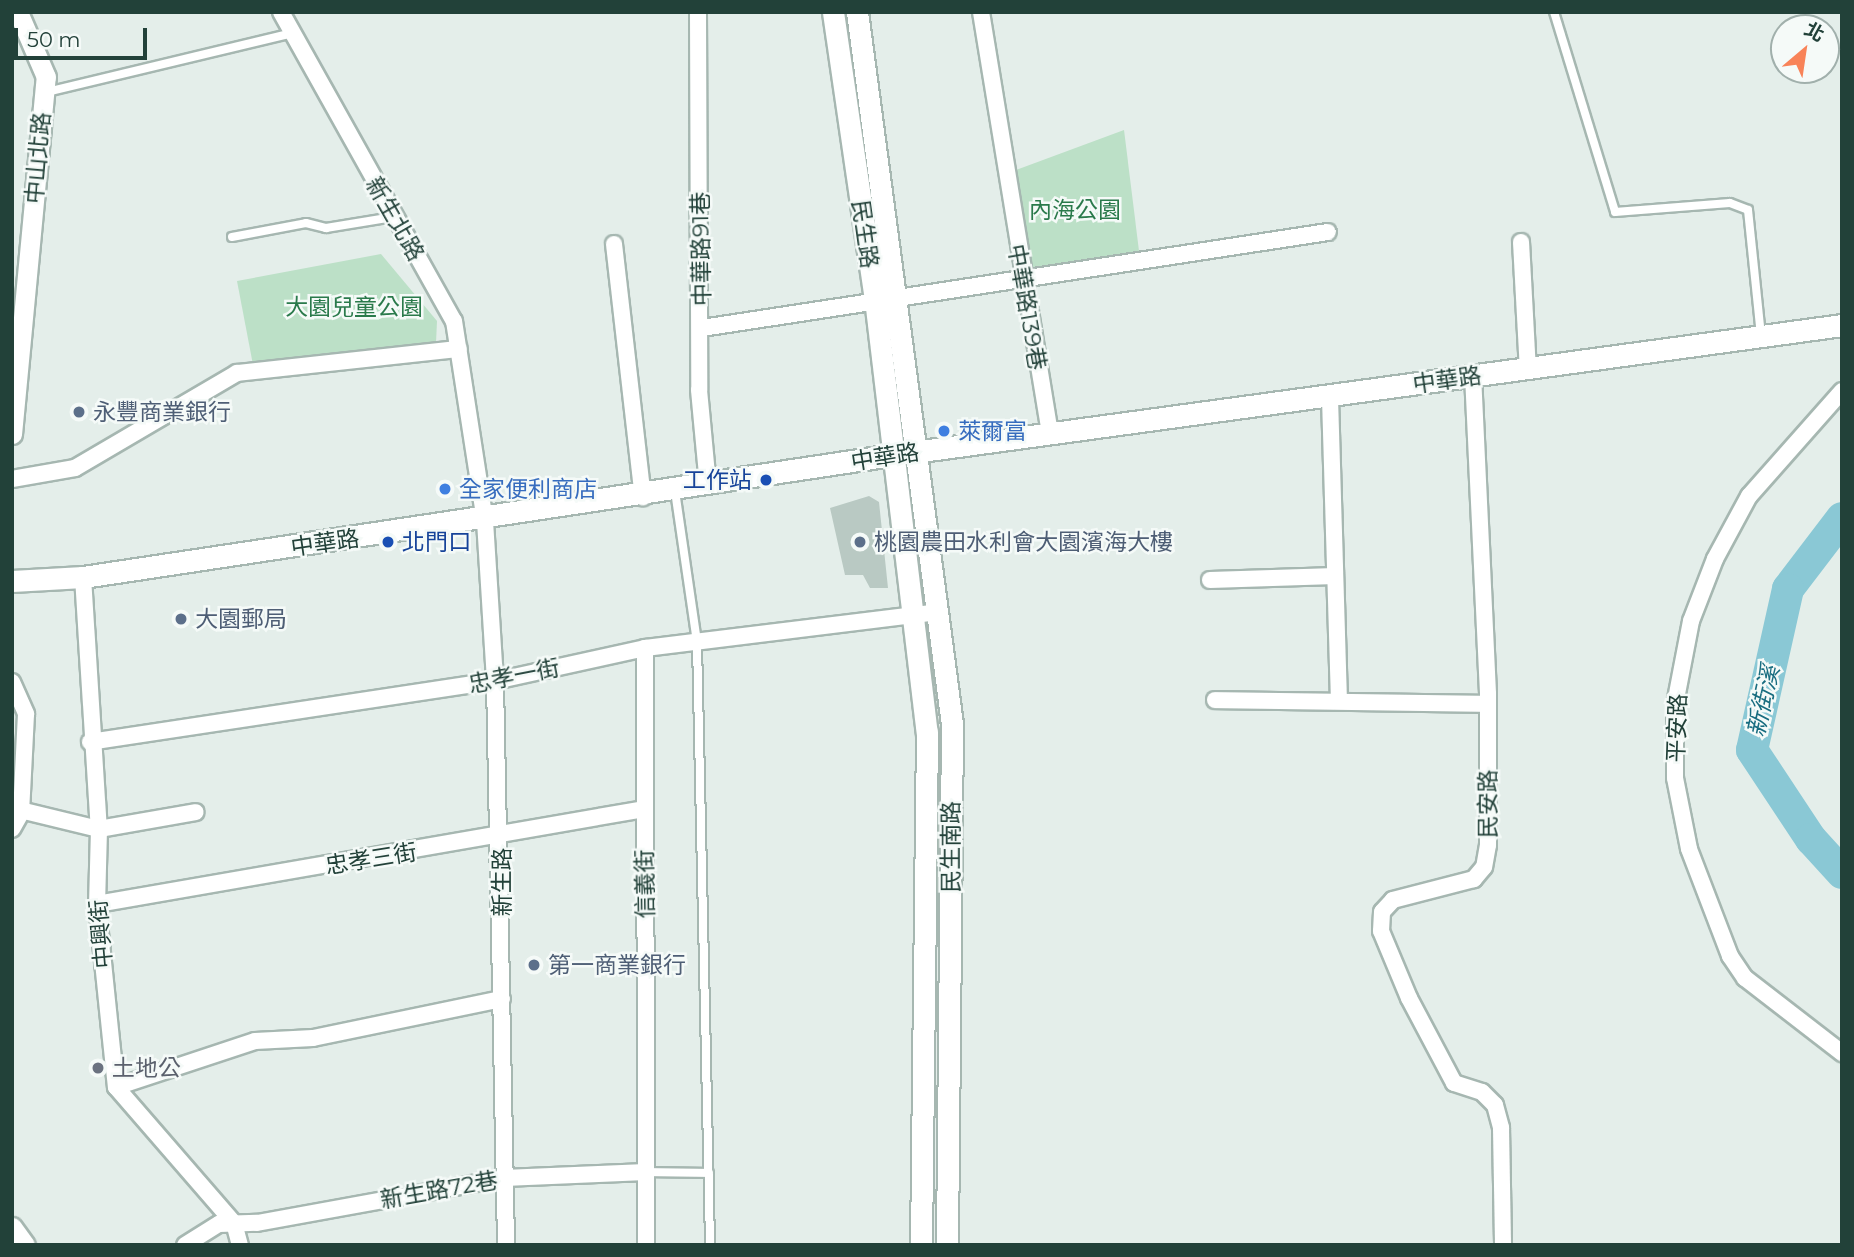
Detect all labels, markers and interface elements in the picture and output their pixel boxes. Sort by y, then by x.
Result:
scale bar [18,14,150,58]
north arrow [1770,14,1840,84]
text: 北 [1801,17,1828,47]
text: 50 m [27,27,81,52]
street label: 中山北路 [20,111,56,205]
street label: 新生北路 [360,172,430,266]
street label: 中華路91巷 [686,192,716,306]
park label: 內海公園 [1029,196,1121,224]
street label: 民生路 [847,198,883,270]
street label: 中華路139巷 [1002,242,1052,372]
park label: 大園兒童公園 [285,293,423,321]
street label: 中華路 [1411,362,1483,398]
place label: 永豐商業銀行 [93,398,231,426]
marker: 永豐商業銀行 [71,404,87,420]
place label: 萊爾富 [958,417,1027,445]
marker: 萊爾富 [936,423,952,439]
street label: 中華路 [849,438,921,476]
place label: 工作站 [683,466,752,494]
marker: 工作站 [758,472,774,488]
place label: 全家便利商店 [459,475,597,503]
marker: 全家便利商店 [437,481,453,497]
street label: 中華路 [289,525,361,561]
place label: 北門口 [402,528,471,556]
place label: 桃園農田水利會大園濱海大樓 [874,528,1173,556]
marker: 北門口 [380,534,396,550]
marker: 桃園農田水利會大園濱海大樓 [852,534,868,550]
place label: 大園郵局 [195,605,287,633]
marker: 大園郵局 [173,611,189,627]
street label: 忠孝一街 [466,654,562,698]
water label: 新街溪 [1741,663,1785,739]
street label: 平安路 [1662,693,1692,763]
street label: 民安路 [1474,770,1502,838]
street label: 民生南路 [937,801,965,893]
street label: 忠孝三街 [323,838,419,880]
street label: 新生路 [488,848,516,916]
street label: 信義街 [631,849,659,919]
street label: 中興街 [84,898,118,970]
place label: 第一商業銀行 [548,951,686,979]
marker: 第一商業銀行 [526,957,542,973]
place label: 土地公 [112,1054,181,1082]
marker: 土地公 [90,1060,106,1076]
street label: 新生路72巷 [378,1166,500,1214]

